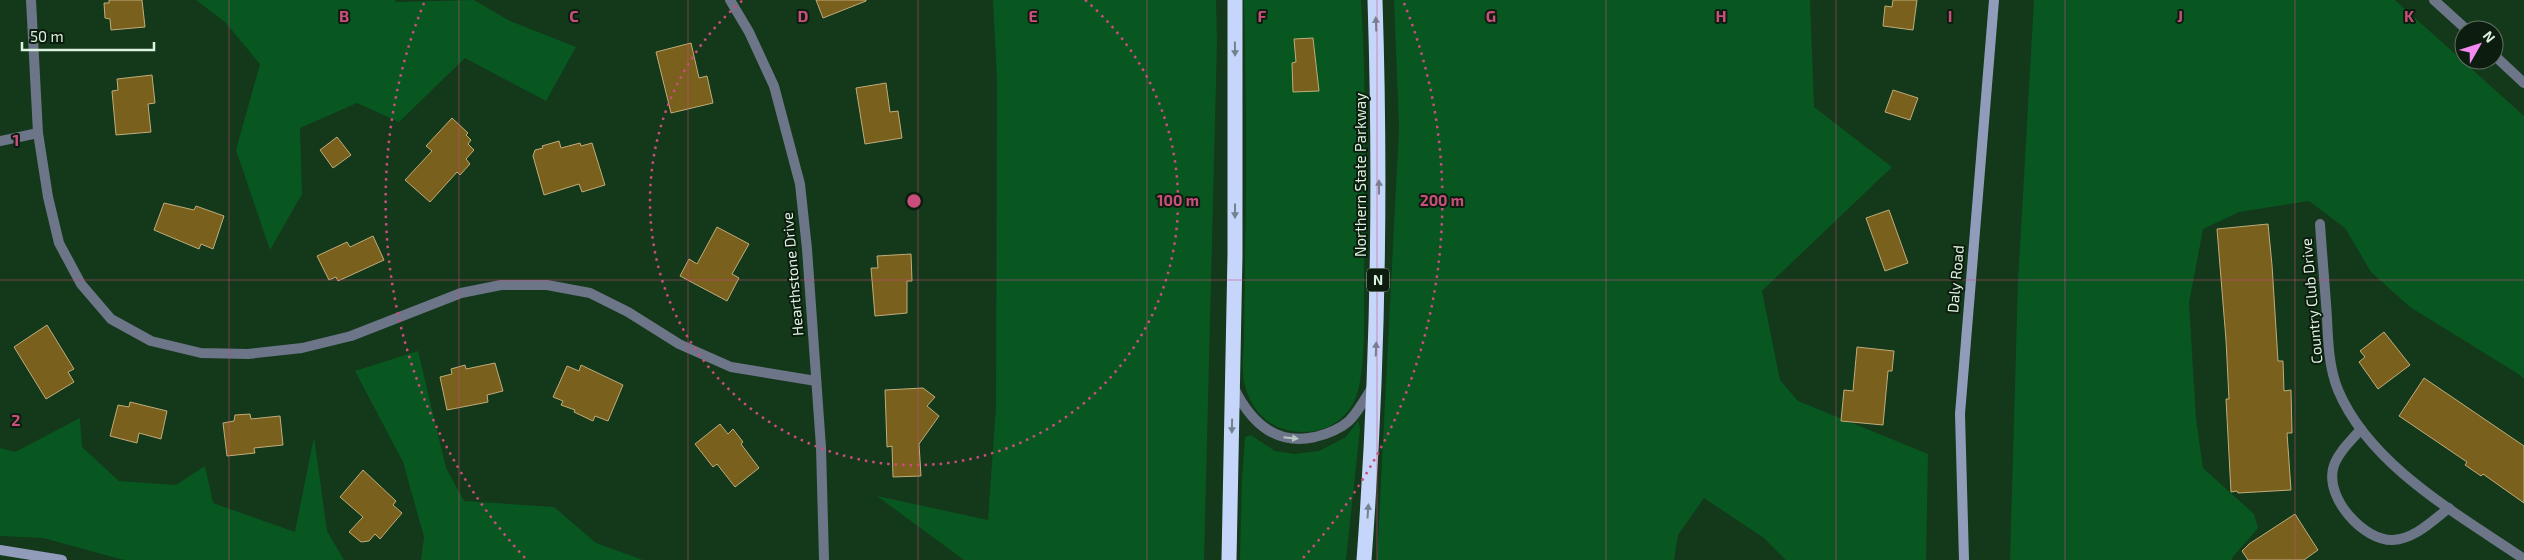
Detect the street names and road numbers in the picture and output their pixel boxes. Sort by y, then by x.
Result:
street label: Northern State Parkway [1351,93,1369,257]
street label: Hearthstone Drive [778,211,806,337]
street label: Country Club Drive [2297,238,2325,365]
street label: Daly Road [1943,244,1967,313]
road number: N [1367,268,1389,292]

